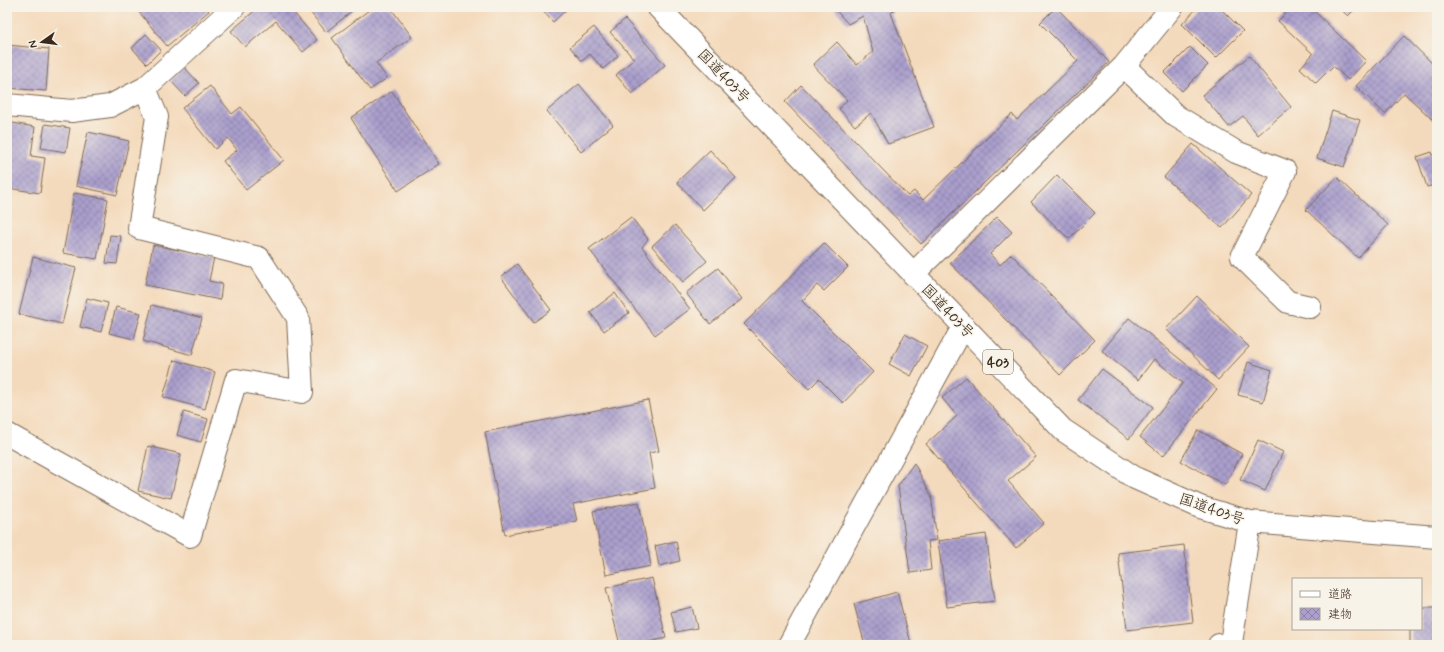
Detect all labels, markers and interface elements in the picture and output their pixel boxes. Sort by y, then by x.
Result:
north arrow [22,22,62,62]
text: N [26,39,41,49]
street label: 国道403号 [692,45,754,108]
street label: 国道403号 [916,280,978,343]
road number: 403 [983,350,1013,374]
street label: 国道403号 [1176,489,1247,531]
legend [1292,578,1422,630]
text: 道路 [1328,587,1352,603]
text: 建物 [1328,607,1352,623]

